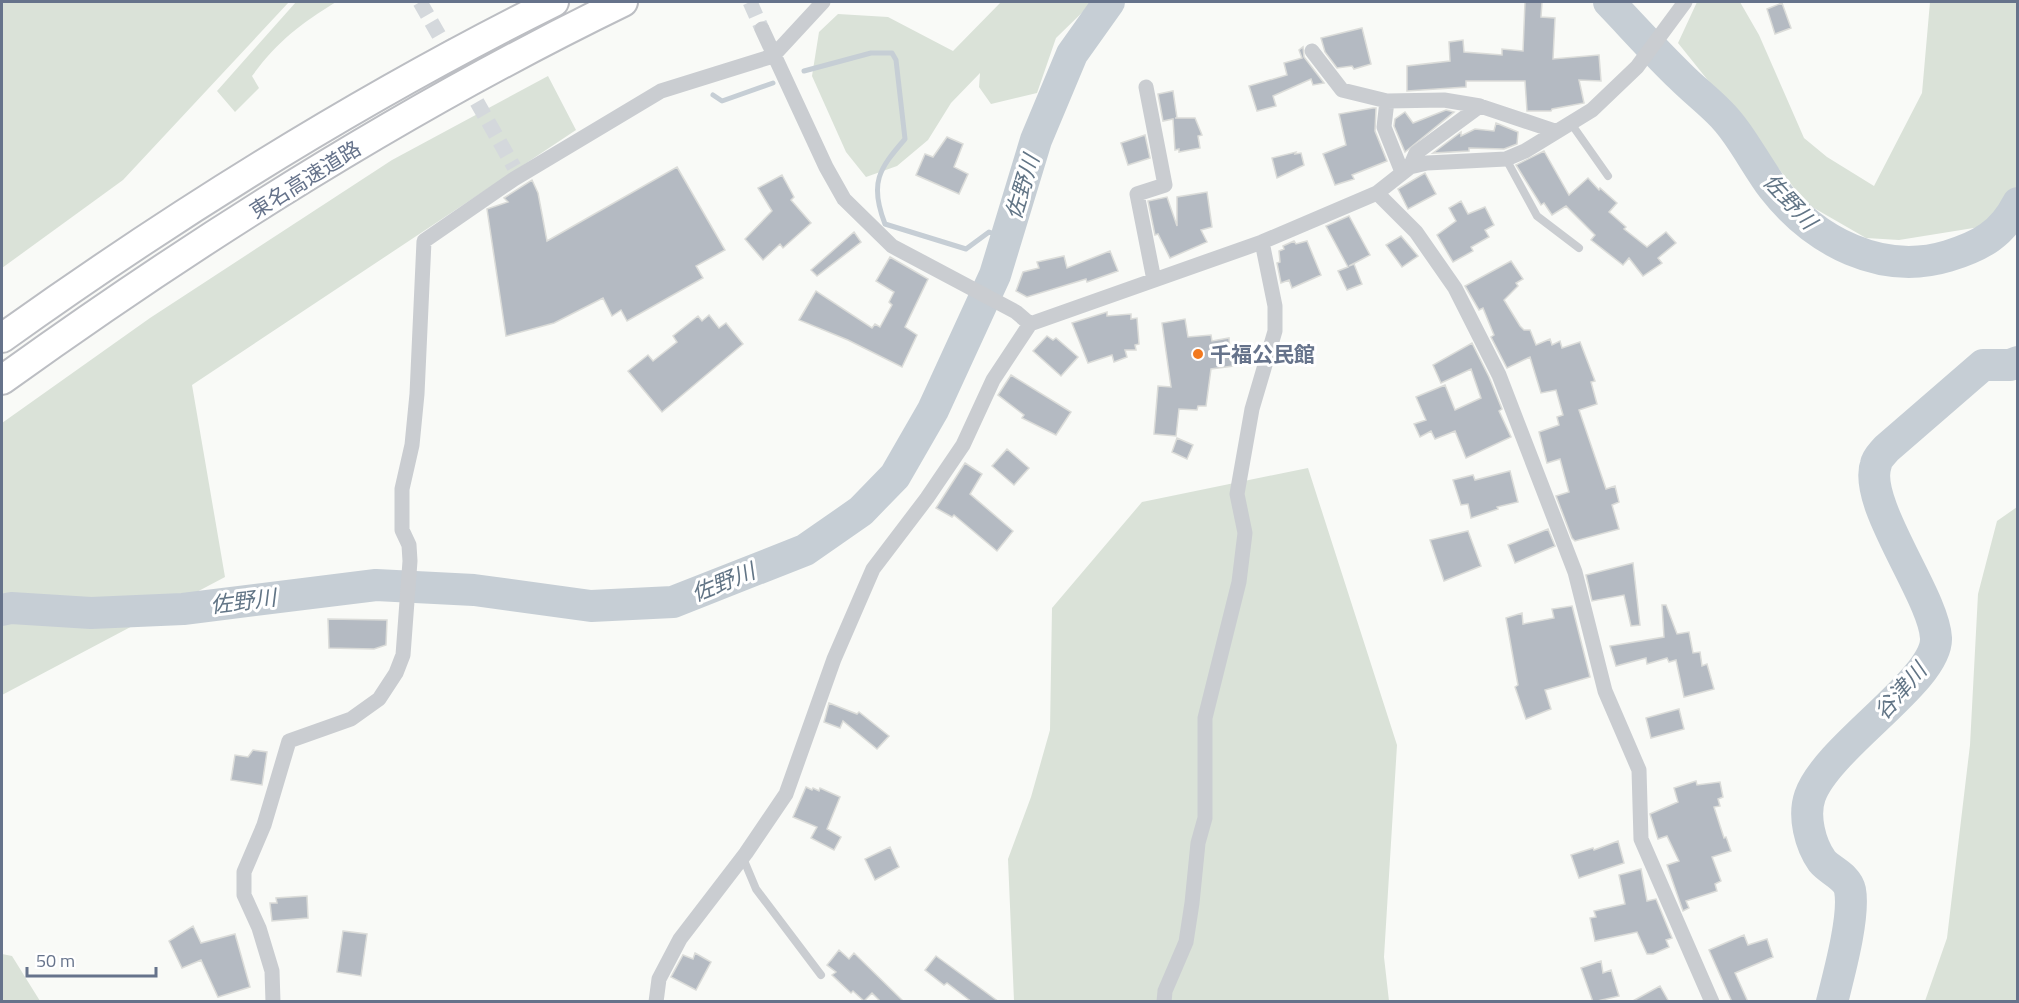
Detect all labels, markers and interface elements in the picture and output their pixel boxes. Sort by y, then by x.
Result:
street label: 東名高速道路 [243,132,367,226]
water label: 佐野川 [996,149,1048,224]
water label: 佐野川 [1755,165,1826,238]
place label: 千福公民館 [1210,338,1315,370]
marker: 千福公民館 [1191,347,1205,361]
water label: 佐野川 [686,553,762,610]
water label: 佐野川 [208,580,280,622]
water label: 谷津川 [1866,653,1936,727]
scale bar [27,940,156,978]
text: 50 m [36,947,75,974]

